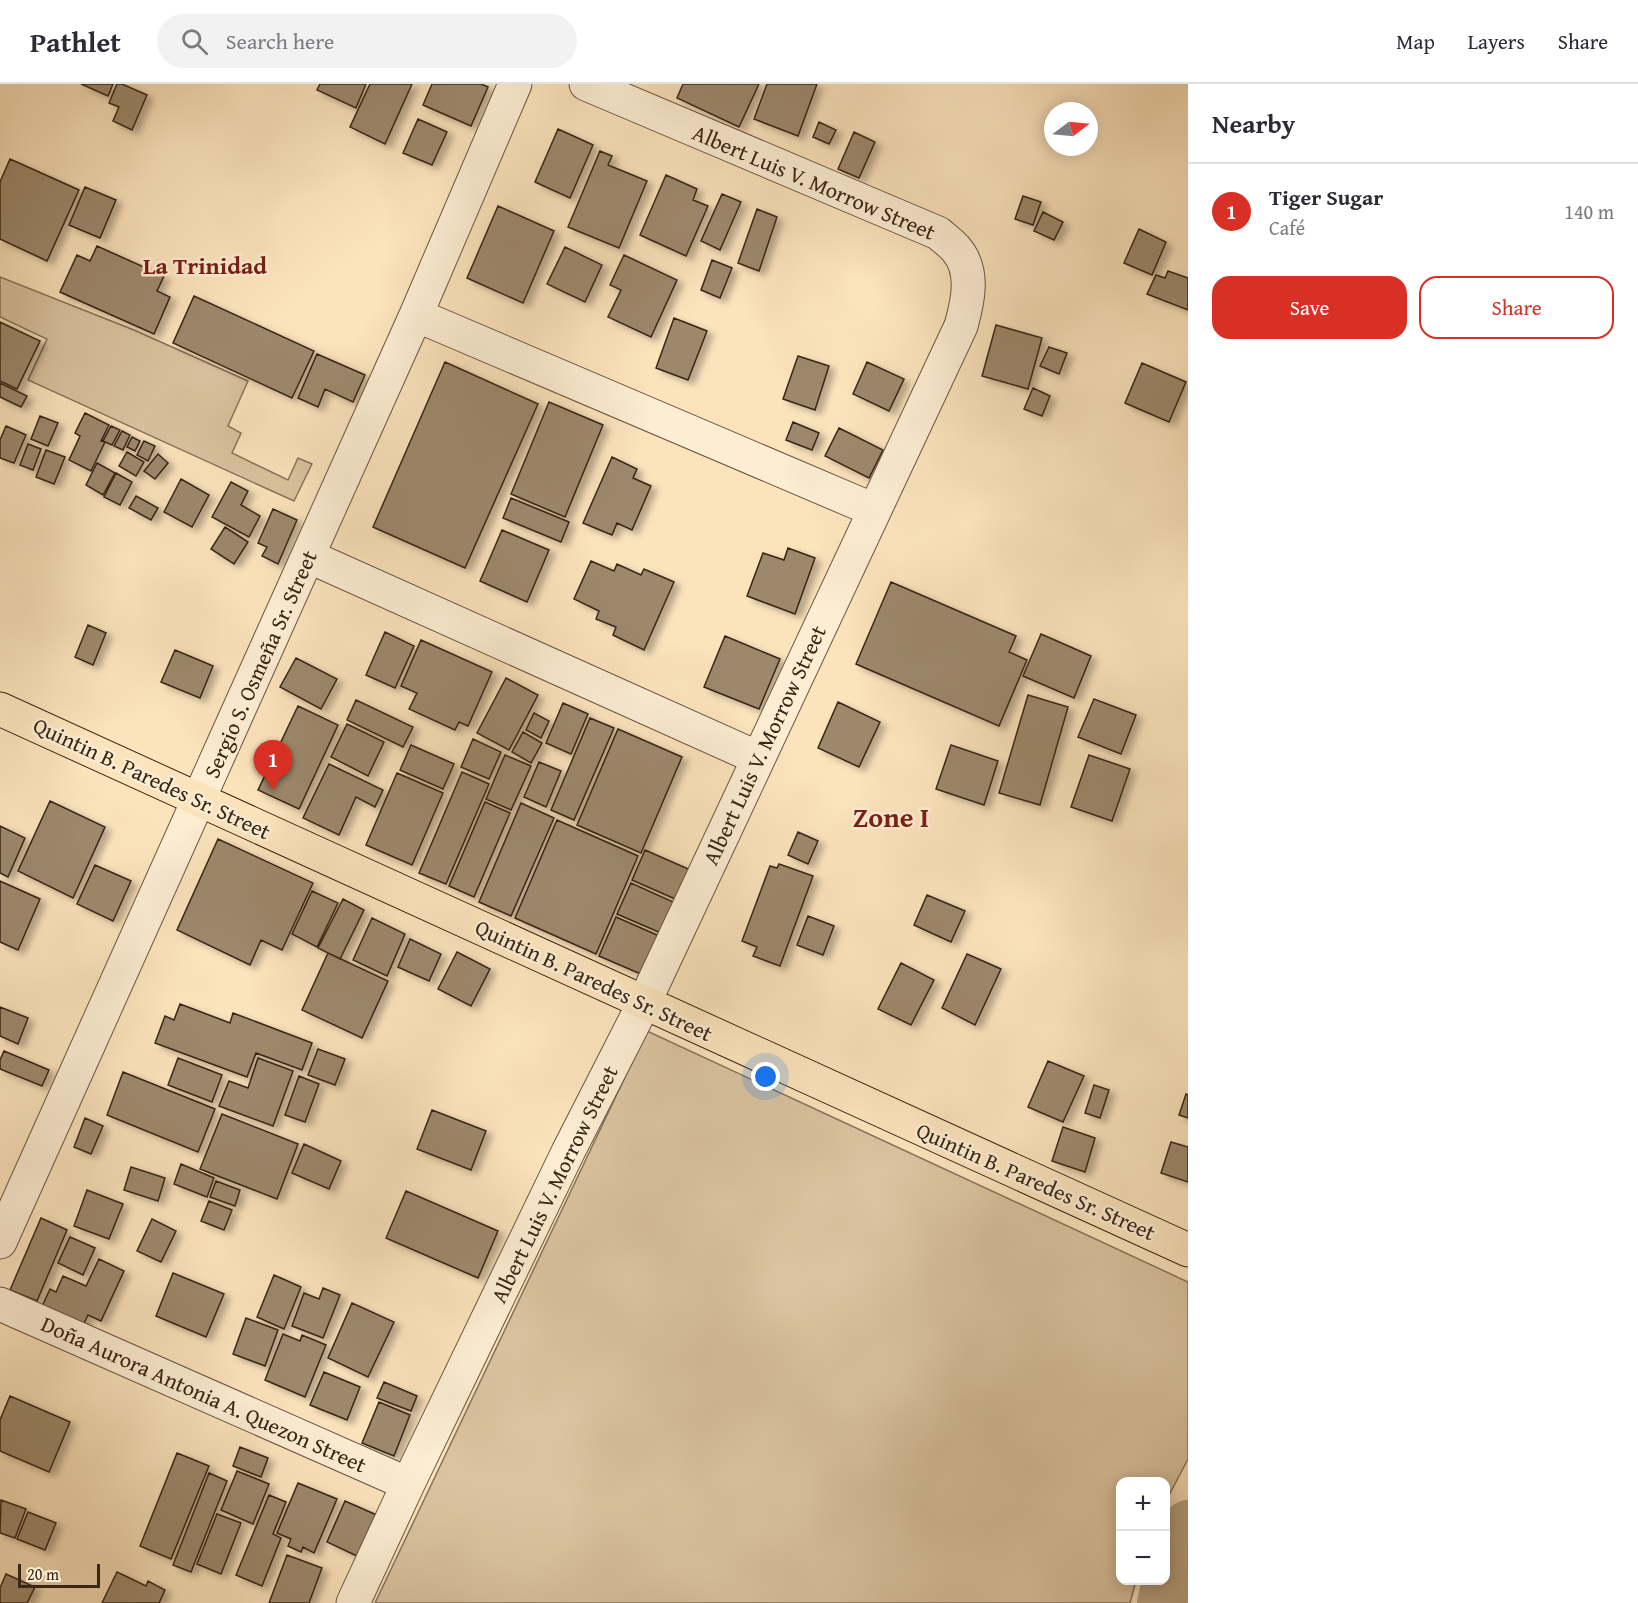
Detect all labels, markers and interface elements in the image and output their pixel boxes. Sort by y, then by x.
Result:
search box [157,14,577,68]
text: Pathlet [30,21,121,62]
icon: search [178,25,211,58]
text: Search here [226,25,334,57]
text: Map [1396,26,1435,57]
text: Layers [1468,26,1525,57]
text: Share [1558,26,1608,57]
north arrow [1044,102,1098,156]
text: Nearby [1212,104,1295,143]
street label: Albert Luis V. Morrow Street [688,116,941,248]
text: Tiger Sugar [1269,181,1383,213]
text: 1 [1226,197,1237,226]
text: 140 m [1564,197,1614,226]
text: Café [1269,213,1305,242]
district label: La Trinidad [143,248,267,283]
button: Save [1212,276,1407,339]
button: Share [1419,276,1614,339]
street label: Sergio S. Osmeña Sr. Street [195,545,325,783]
street label: Albert Luis V. Morrow Street [694,620,834,870]
street label: Quintin B. Paredes Sr. Street [28,709,276,847]
pin: 1 [254,740,292,790]
district label: Zone I [853,796,929,837]
street label: Quintin B. Paredes Sr. Street [470,911,718,1049]
street label: Albert Luis V. Morrow Street [482,1059,626,1308]
your location [751,1062,780,1091]
street label: Quintin B. Paredes Sr. Street [911,1114,1161,1248]
street label: Doña Aurora Antonia A. Quezon Street [36,1308,372,1480]
map controls [1116,1477,1170,1585]
button: + [1116,1477,1170,1531]
button: − [1116,1531,1170,1585]
scale bar [18,1561,100,1588]
text: 20 m [27,1562,59,1586]

